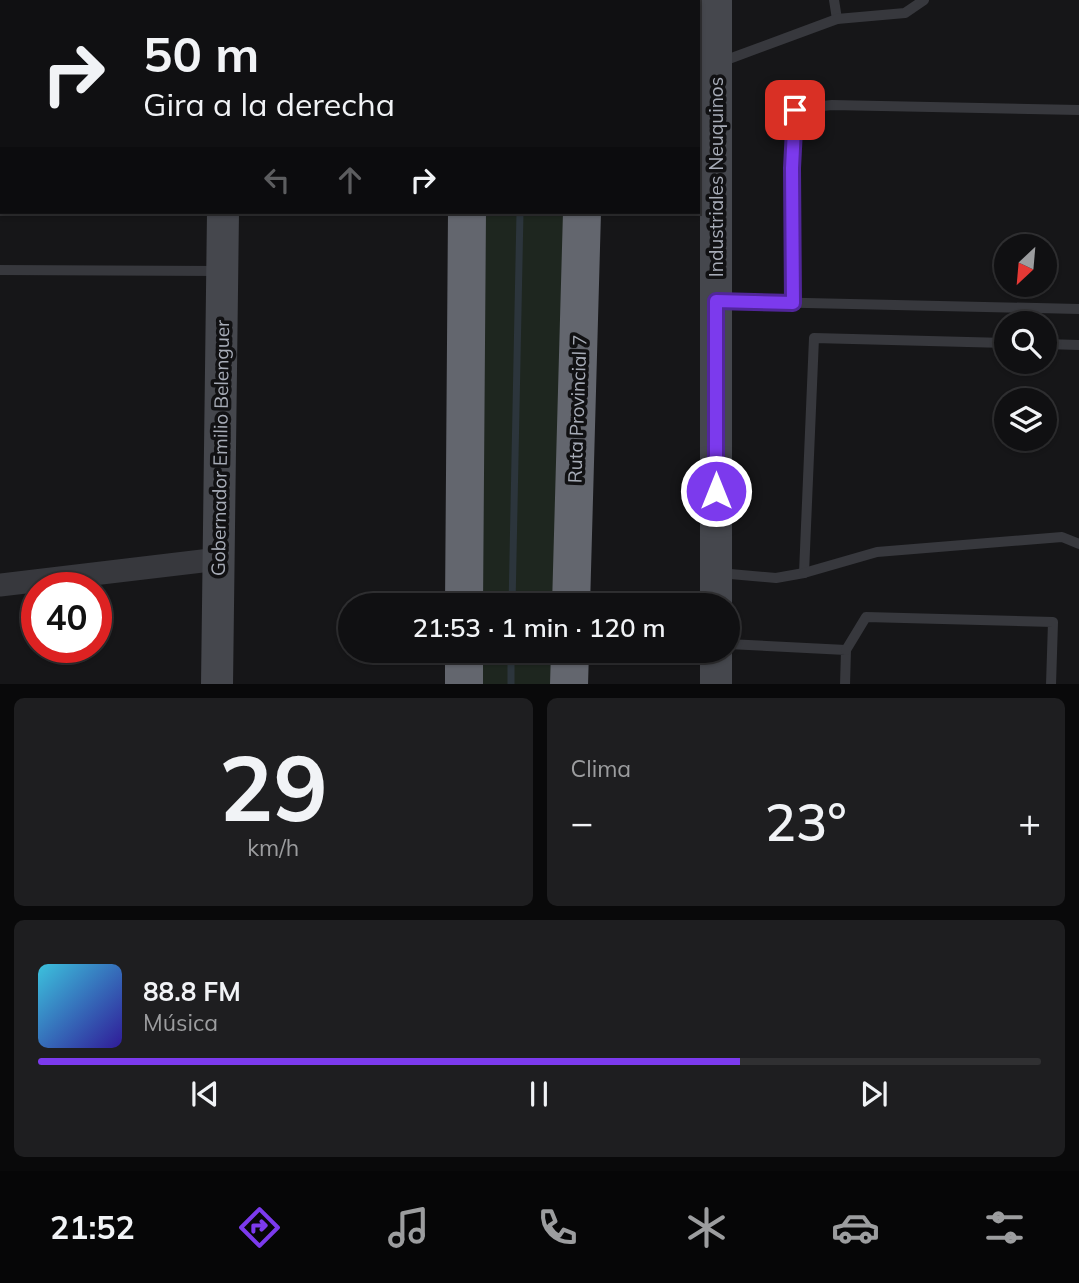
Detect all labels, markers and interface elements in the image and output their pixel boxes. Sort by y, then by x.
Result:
text: 50 m [143,23,259,84]
icon: right [28,28,119,119]
street label: Industriales Neuquinos [704,77,728,277]
pin [765,80,825,140]
text: Gira a la derecha [143,84,395,124]
icon: arrive [776,91,814,129]
icon: left [258,161,296,199]
icon: ahead [331,161,369,199]
icon: right [404,161,442,199]
north arrow [994,234,1057,298]
map controls [994,234,1057,451]
button: search [994,311,1057,374]
street label: Gobernador Emilio Belenguer [206,320,234,576]
street label: Ruta Provincial 7 [562,334,592,484]
button: layers [994,388,1057,451]
position arrow [679,454,753,528]
speed limit sign: 40 [21,572,112,663]
text: 21:53 · 1 min · 120 m [412,611,666,644]
text: 29 [219,730,328,844]
text: Clima [571,754,631,783]
text: 23° [765,789,847,854]
text: − [571,798,593,846]
text: + [1018,798,1041,846]
text: km/h [247,833,299,862]
text: 88.8 FM [143,975,241,1008]
text: Música [143,1008,218,1037]
icon: previous [186,1075,224,1113]
icon: pause [520,1075,558,1113]
icon: next [855,1075,893,1113]
icon: directions [235,1203,284,1252]
icon: music [384,1203,433,1252]
icon: phone [533,1203,582,1252]
icon: climate [682,1203,731,1252]
icon: car [831,1203,880,1252]
icon: filters [980,1203,1029,1252]
text: 21:52 [50,1207,135,1247]

